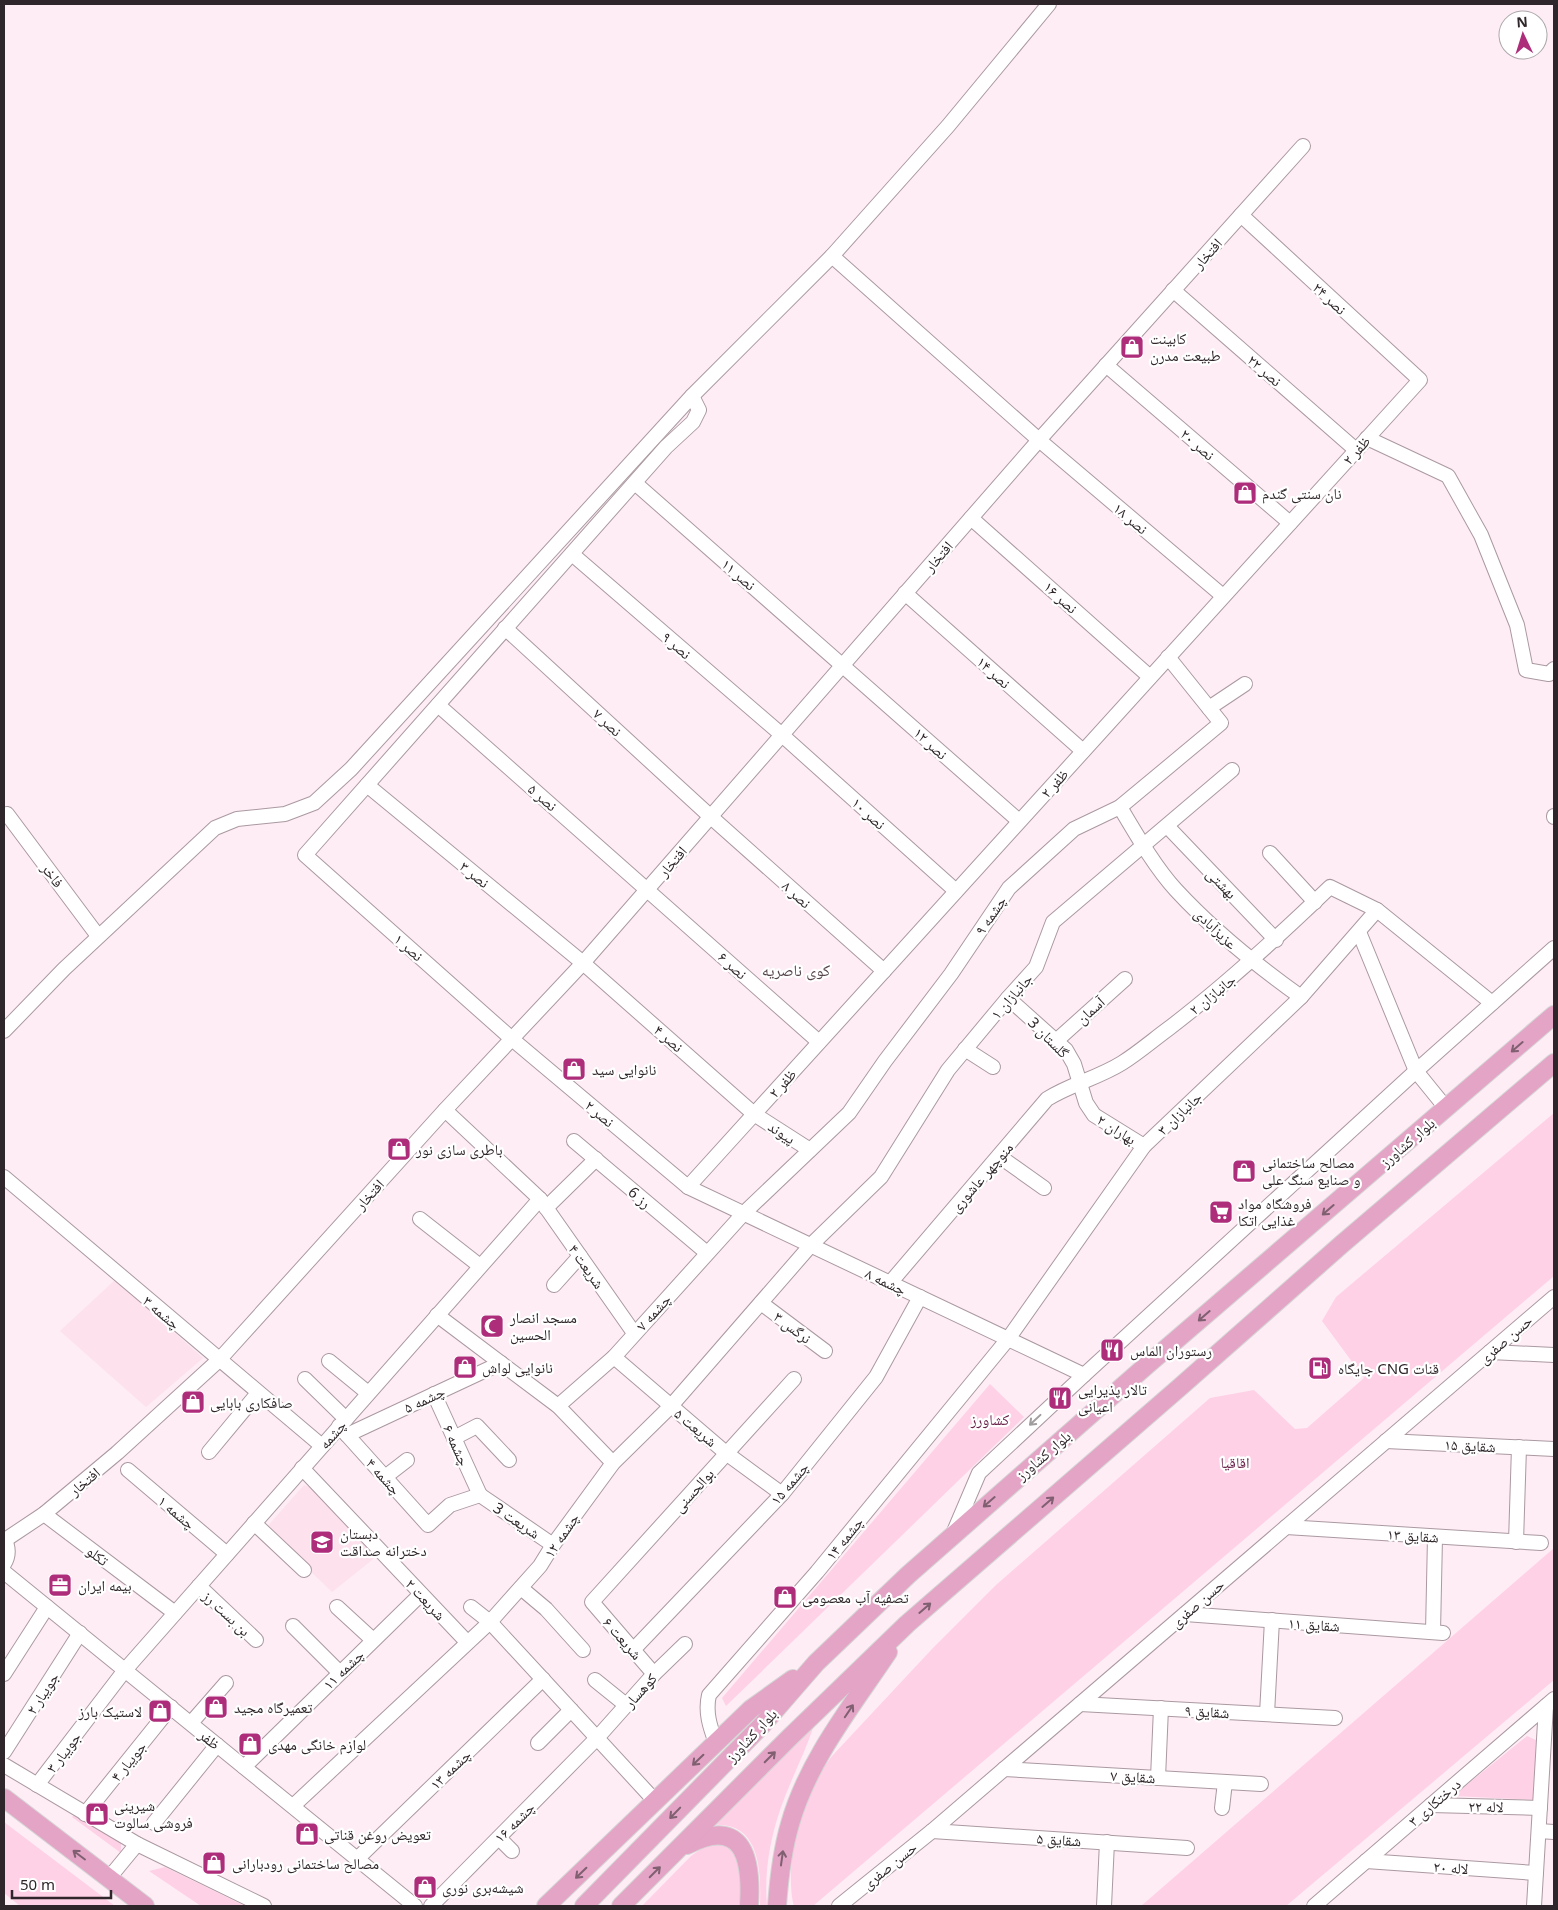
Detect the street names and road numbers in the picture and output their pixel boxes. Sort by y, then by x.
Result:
street label: افتخار [1187,233,1226,273]
street label: نصر ۲۴ [1309,277,1351,319]
street label: نصر ۲۲ [1244,350,1286,390]
street label: نصر ۲۰ [1177,424,1219,464]
street label: ظفر ۲ [1338,431,1374,469]
street label: نصر ۱۸ [1110,498,1152,538]
street label: افتخار [918,536,957,576]
street label: نصر ۱۱ [718,554,760,594]
street label: نصر ۱۶ [1040,576,1082,618]
street label: نصر ۹ [658,627,696,663]
street label: نصر ۱۴ [973,651,1015,693]
street label: نصر ۷ [589,704,627,740]
street label: نصر ۱۲ [910,722,952,764]
street label: ظفر ۲ [1036,764,1072,802]
street label: نصر ۵ [524,779,562,815]
street label: نصر ۱۰ [848,792,890,834]
street label: افتخار [652,841,691,881]
street label: نصر ۳ [456,856,494,892]
street label: فاخر [37,858,69,891]
street label: بهشتی [1202,863,1242,903]
street label: نصر ۸ [778,876,816,912]
street label: چشمه ۹ [970,891,1011,938]
street label: عزیزآبادی [1190,903,1242,954]
street label: نصر ۱ [390,929,428,965]
street label: نصر ۶ [714,947,752,983]
street label: جانبازان ۱ [986,969,1037,1024]
street label: جانبازان ۲ [1185,969,1240,1020]
street label: آسمان [1071,991,1110,1029]
street label: گلستان 3 [1023,1012,1074,1063]
street label: نصر ۴ [650,1020,688,1056]
street label: ظفر ۲ [764,1064,800,1102]
street label: جانبازان ۳ [1152,1087,1207,1140]
street label: نصر ۲ [581,1095,619,1131]
street label: بهاران ۲ [1093,1109,1140,1150]
street label: بلوار کشاورز [1375,1113,1439,1172]
street label: پیوند [764,1116,800,1148]
street label: منوچهر عاشوری [945,1138,1018,1217]
street label: افتخار [349,1174,388,1214]
street label: رز 6 [624,1182,656,1213]
street label: شریعت ۴ [564,1240,610,1292]
street label: چشمه ۸ [862,1263,910,1299]
street label: چشمه ۷ [631,1289,675,1335]
street label: چشمه ۳ [139,1290,185,1334]
street label: نرگس ۳ [769,1306,816,1349]
street label: حسن صفری [1474,1310,1537,1369]
street label: چشمه ۵ [400,1381,448,1417]
street label: شریعت ۵ [670,1403,722,1451]
street label: چشمه [314,1415,350,1453]
street label: چشمه ۶ [439,1421,475,1469]
street label: بلوار کشاورز [1011,1426,1075,1485]
street label: شقایق ۱۵ [1444,1434,1496,1457]
street label: چشمه ۴ [362,1453,406,1499]
street label: چشمه ۱۵ [765,1457,813,1509]
street label: افتخار [63,1462,104,1501]
street label: بوالحسنی [668,1464,719,1517]
street label: چشمه ۱ [154,1490,200,1534]
street label: شریعت 3 [490,1497,544,1543]
street label: چشمه ۱۲ [539,1508,583,1561]
street label: چشمه ۱۴ [821,1512,868,1564]
street label: شقایق ۱۳ [1386,1523,1440,1548]
street label: تکلو [83,1540,114,1570]
street label: شریعت ۲ [402,1574,451,1624]
street label: حسن صفری [1166,1574,1229,1633]
street label: بن بست رز [197,1585,255,1641]
street label: شریعت ۶ [599,1612,647,1664]
street label: شقایق ۱۱ [1287,1612,1341,1637]
street label: چشمه ۱۱ [318,1644,368,1694]
street label: جویبار ۲ [21,1668,63,1718]
street label: کوهسار [618,1668,661,1712]
street label: شقایق ۹ [1184,1700,1230,1723]
street label: بلوار کشاورز [720,1704,781,1767]
street label: ظفر [194,1724,225,1754]
street label: جویبار ۳ [41,1727,85,1777]
street label: جویبار ۴ [106,1736,151,1785]
street label: چشمه ۱۳ [425,1744,475,1794]
street label: شقایق ۷ [1110,1765,1156,1788]
street label: درختکاری ۳ [1404,1774,1465,1831]
street label: لاله ۲۲ [1468,1796,1504,1816]
street label: چشمه ۱۶ [489,1797,539,1847]
street label: شقایق ۵ [1036,1827,1082,1852]
street label: حسن صفری [857,1836,922,1894]
street label: لاله ۲۰ [1433,1856,1469,1878]

